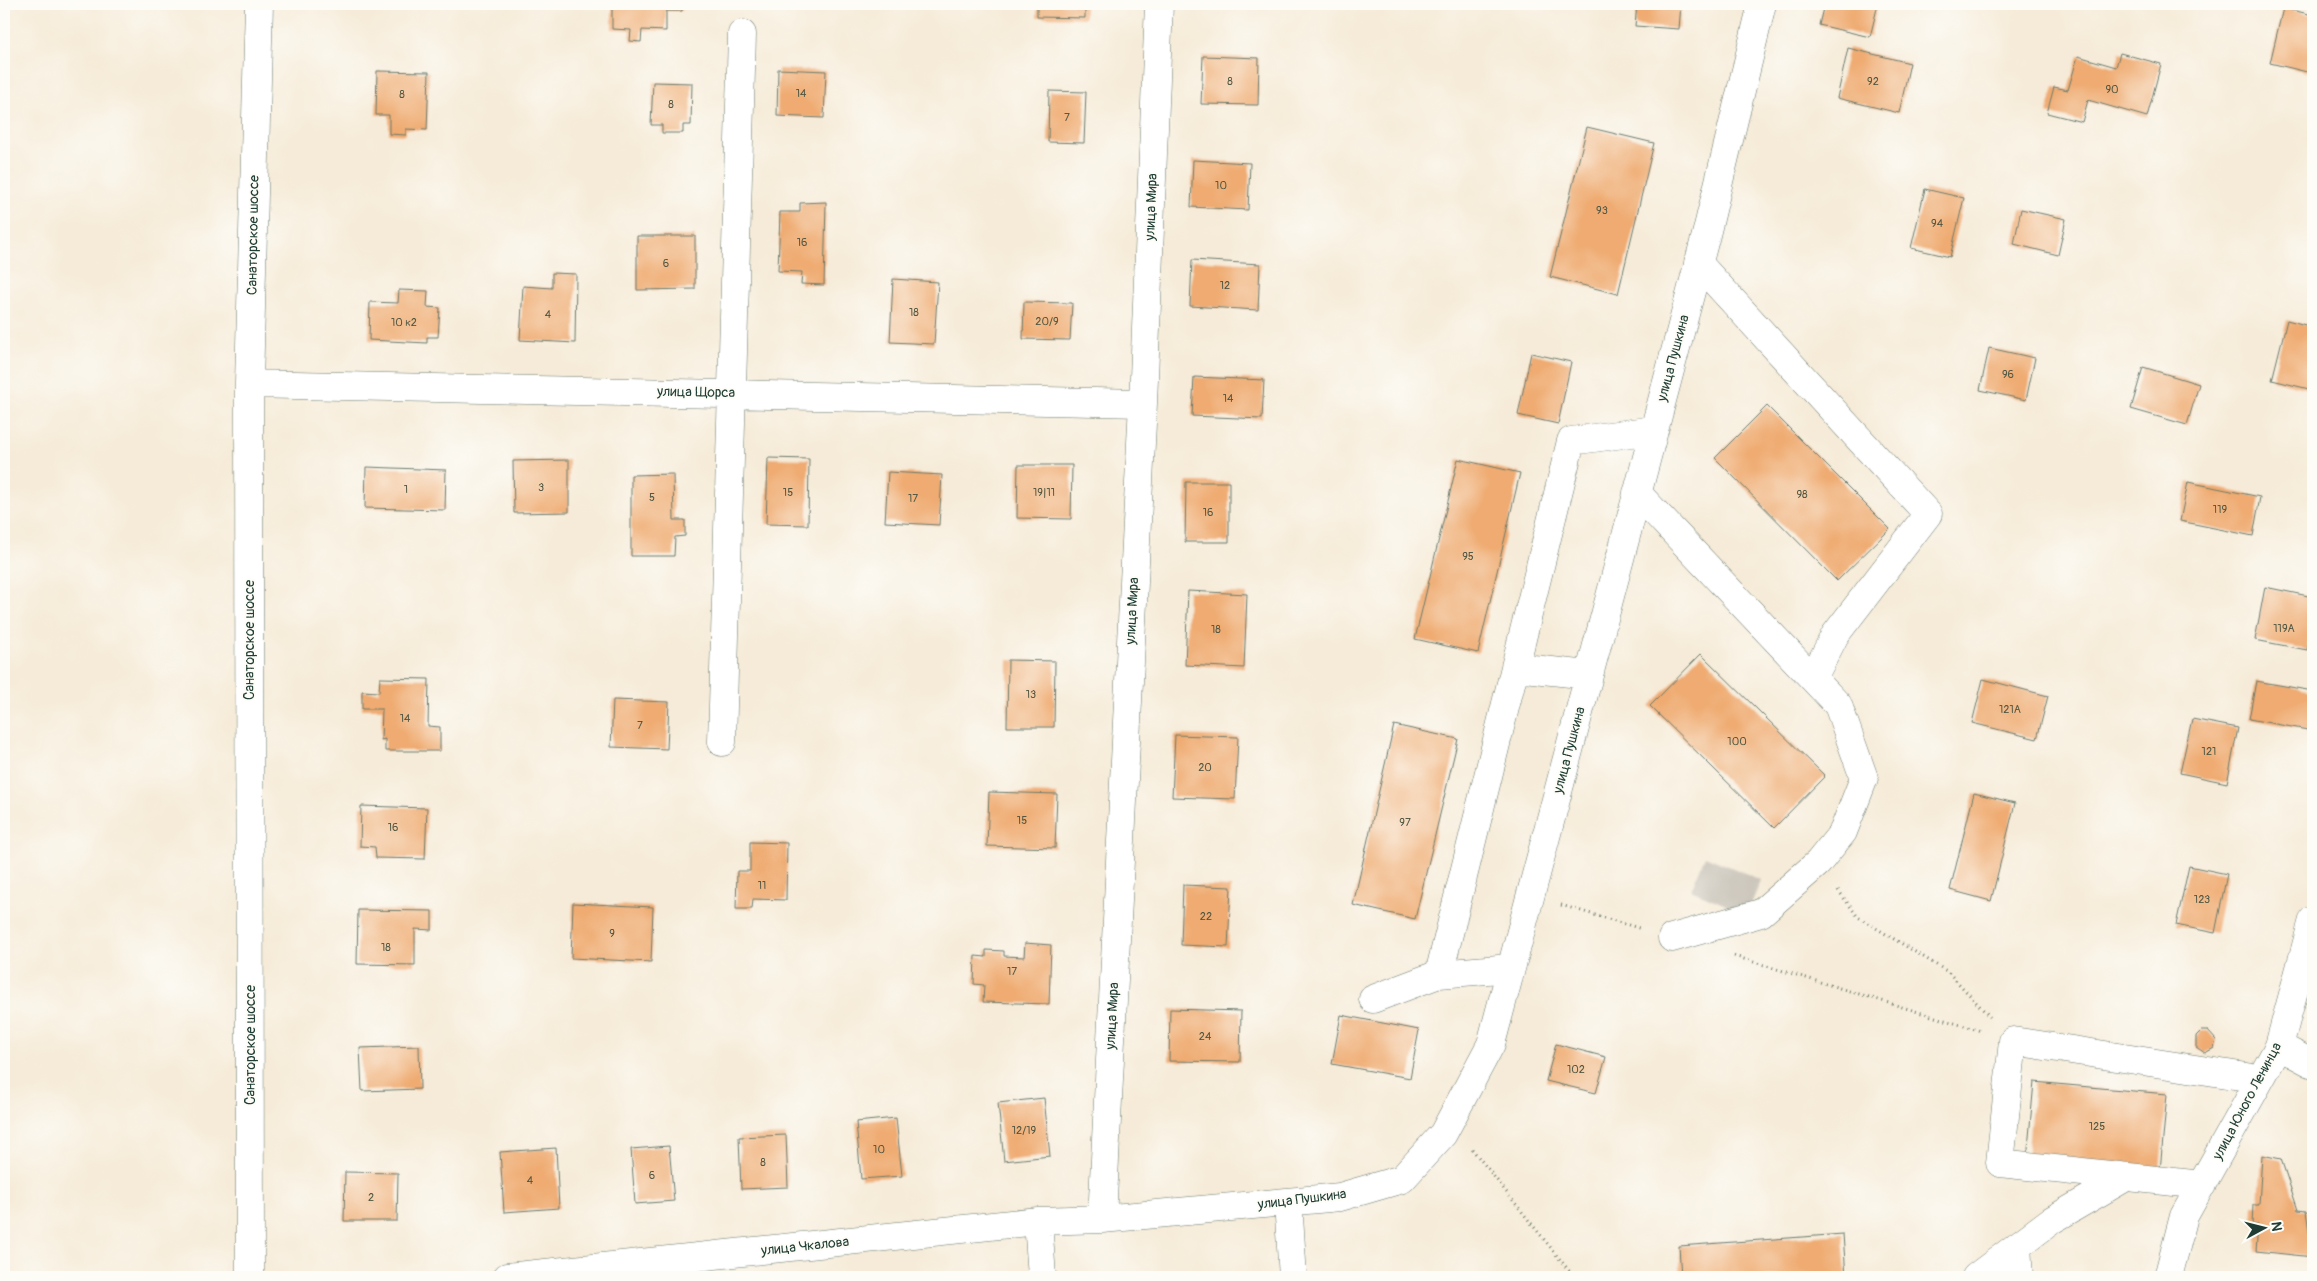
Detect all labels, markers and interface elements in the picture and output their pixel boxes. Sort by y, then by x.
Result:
house number: 8 [1227,75,1233,88]
house number: 92 [1867,75,1879,88]
house number: 90 [2105,83,2119,96]
house number: 14 [796,87,807,100]
house number: 8 [399,88,405,101]
house number: 8 [668,98,674,111]
house number: 7 [1064,111,1070,124]
street label: улица Мира [1141,173,1161,242]
street label: Санаторское шоссе [243,175,263,295]
house number: 10 [1215,179,1227,192]
house number: 93 [1596,204,1608,217]
house number: 94 [1931,217,1944,230]
house number: 16 [797,236,807,249]
house number: 6 [663,257,669,270]
house number: 12 [1220,279,1230,292]
house number: 18 [909,306,919,319]
house number: 4 [545,308,552,321]
street label: улица Пушкина [1653,313,1693,404]
house number: 20/9 [1035,315,1059,328]
house number: 10 к2 [391,316,417,329]
house number: 96 [2002,368,2014,381]
street label: улица Щорса [656,383,735,401]
house number: 14 [1223,392,1234,405]
house number: 3 [538,481,544,494]
house number: 1 [404,483,408,496]
house number: 15 [783,486,793,499]
house number: 19|11 [1033,486,1055,499]
house number: 98 [1796,488,1808,501]
house number: 5 [649,491,655,504]
house number: 17 [908,492,918,505]
house number: 119 [2213,503,2227,516]
house number: 16 [1203,506,1213,519]
house number: 95 [1462,550,1474,563]
street label: улица Мира [1122,577,1142,646]
street label: Санаторское шоссе [241,580,258,700]
house number: 119А [2273,622,2295,635]
house number: 18 [1211,623,1221,636]
house number: 13 [1026,688,1036,701]
house number: 121А [1999,703,2021,716]
street label: улица Пушкина [1549,705,1589,796]
house number: 14 [400,712,411,725]
house number: 7 [637,719,643,732]
house number: 100 [1727,735,1747,748]
house number: 121 [2202,745,2216,758]
house number: 20 [1198,761,1212,774]
house number: 15 [1017,814,1027,827]
house number: 97 [1399,816,1411,829]
house number: 16 [388,821,398,834]
house number: 11 [758,879,766,892]
house number: 123 [2194,893,2210,906]
house number: 22 [1200,910,1212,923]
house number: 9 [609,927,615,940]
house number: 18 [381,941,391,954]
house number: 17 [1007,965,1017,978]
street label: улица Мира [1102,982,1122,1051]
street label: Санаторское шоссе [242,985,259,1105]
house number: 24 [1199,1030,1212,1043]
street label: улица Юного Ленинца [2208,1039,2285,1164]
house number: 102 [1567,1063,1585,1076]
house number: 125 [2089,1120,2105,1133]
house number: 12/19 [1012,1124,1037,1137]
house number: 10 [873,1143,885,1156]
house number: 8 [760,1156,766,1169]
house number: 6 [649,1169,655,1182]
house number: 4 [527,1174,534,1187]
street label: улица Пушкина [1256,1185,1347,1213]
house number: 2 [368,1191,374,1204]
north arrow [2240,1204,2290,1254]
text: N [2267,1221,2285,1232]
street label: улица Чкалова [759,1233,850,1259]

